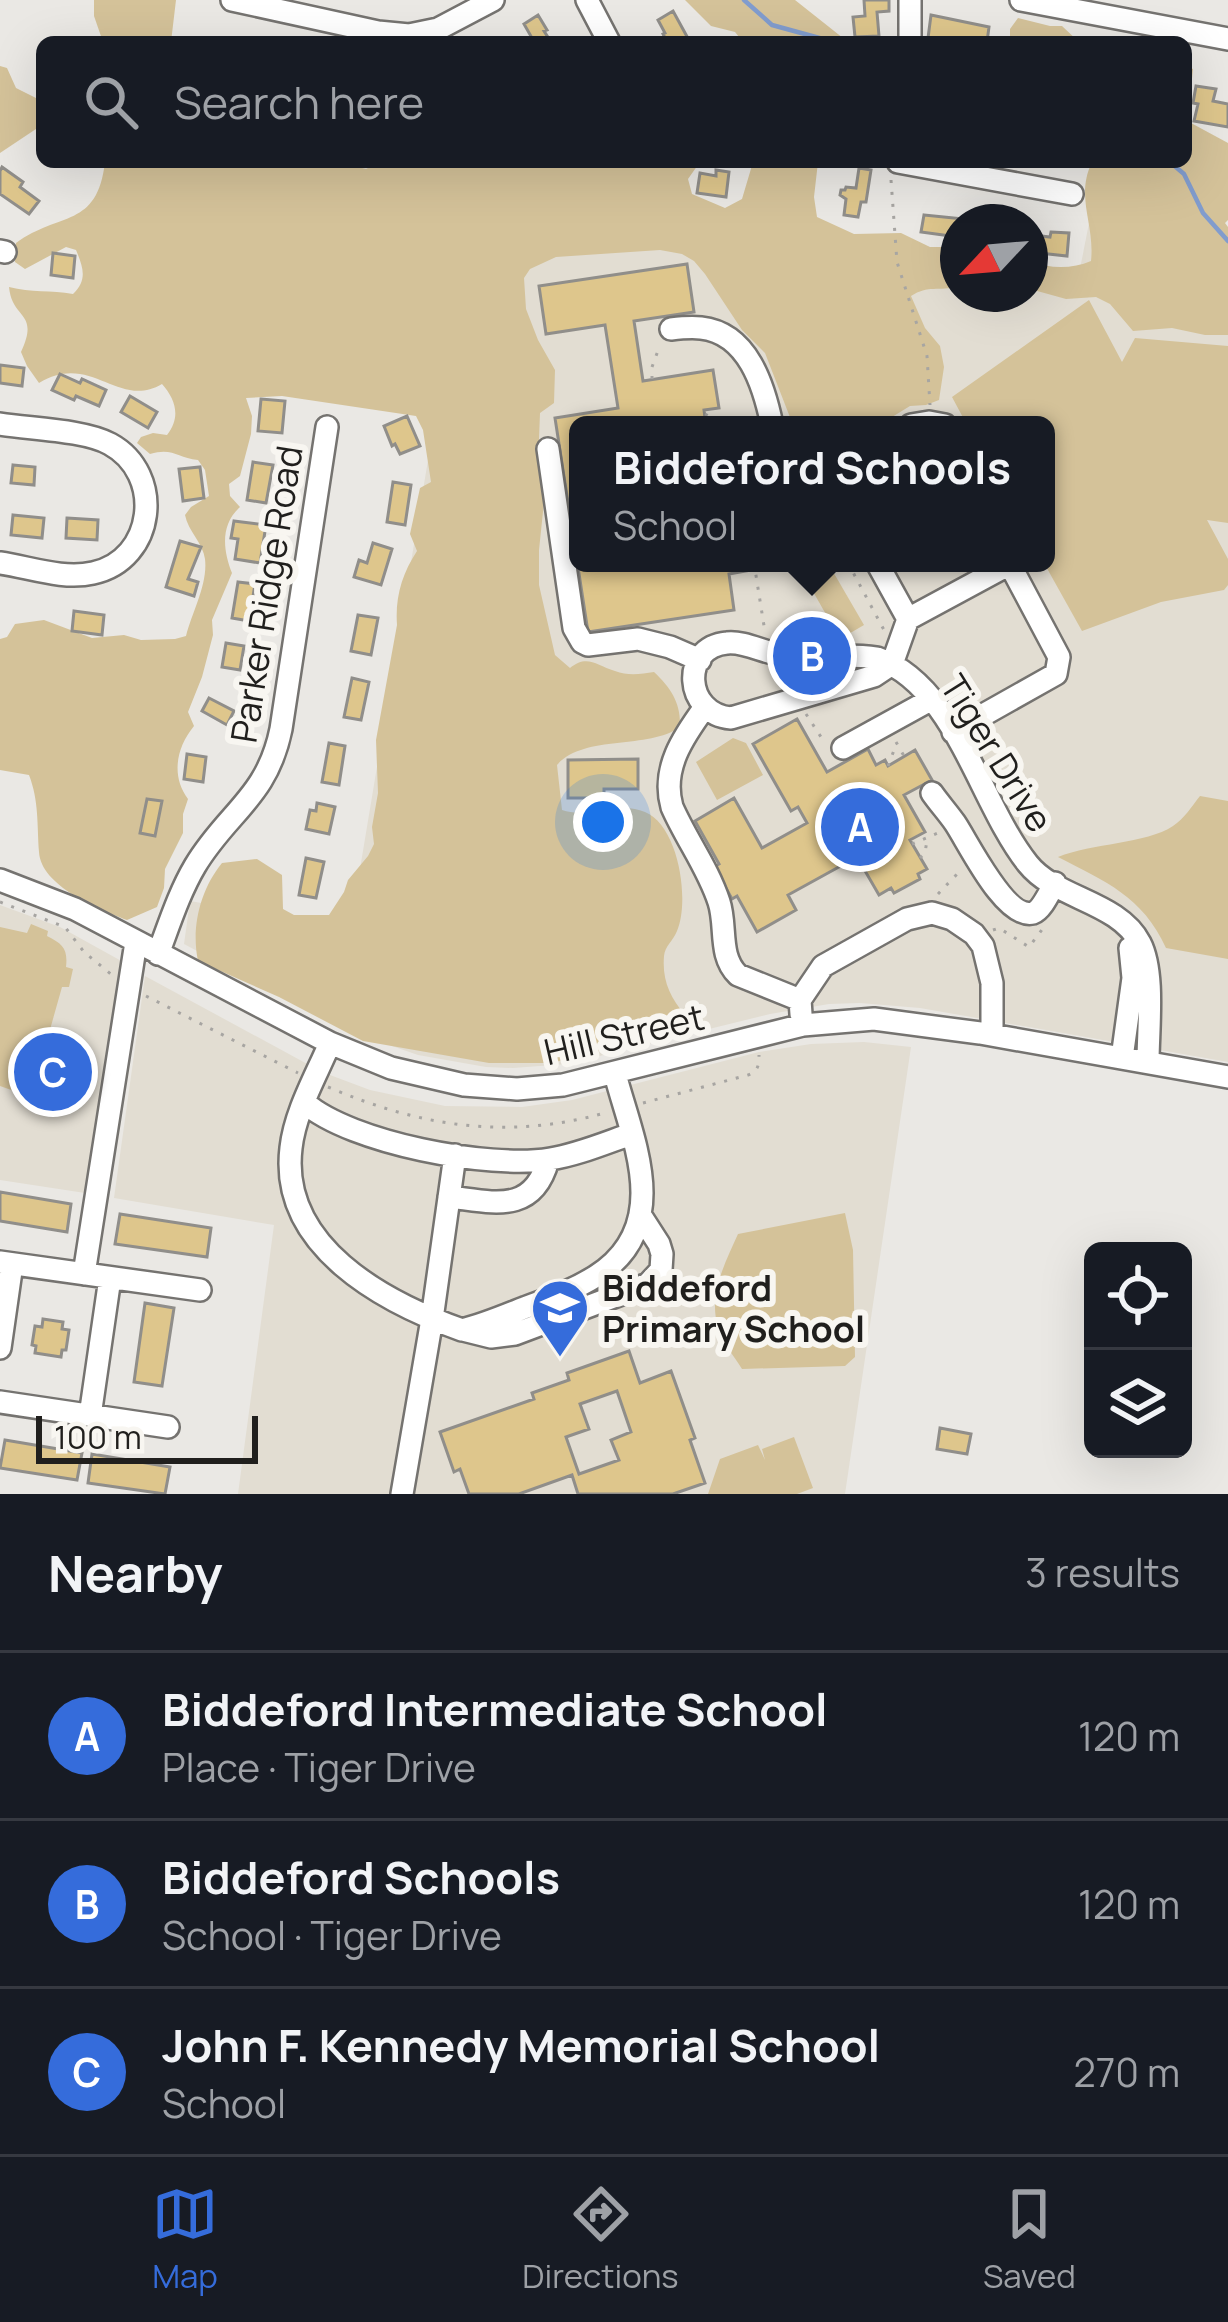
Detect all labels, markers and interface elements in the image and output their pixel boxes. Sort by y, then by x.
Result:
search box [36,36,1192,168]
icon: search [78,69,144,135]
text: Search here [174,71,424,133]
north arrow [940,204,1048,312]
popup [569,416,1055,572]
text: Biddeford Schools [613,436,1011,498]
street label: Parker Ridge Road [218,442,314,746]
text: School [613,498,737,552]
pin: B [773,611,851,701]
street label: Tiger Drive [929,665,1065,841]
pin: A [821,782,899,872]
your location [573,792,633,852]
street label: Hill Street [539,992,709,1076]
pin: C [14,1027,92,1117]
map controls [1084,1242,1192,1458]
button: locate [1084,1242,1192,1350]
place label: Biddeford Primary School [602,1263,865,1353]
school or university icon: Biddeford Primary School [529,1277,591,1359]
button: layers [1084,1350,1192,1458]
scale bar [36,1410,258,1463]
text: 100 m [54,1414,142,1459]
text: Nearby [48,1538,223,1607]
text: 3 results [1025,1545,1180,1599]
text: Biddeford Intermediate School [162,1678,828,1740]
text: A [74,1709,100,1763]
text: 120 m [1078,1709,1180,1763]
text: Place · Tiger Drive [162,1740,476,1794]
text: Biddeford Schools [162,1846,560,1908]
text: B [75,1877,99,1931]
text: 120 m [1078,1877,1180,1931]
text: School · Tiger Drive [162,1908,502,1962]
text: John F. Kennedy Memorial School [162,2014,880,2076]
text: C [73,2045,101,2099]
text: 270 m [1074,2045,1180,2099]
text: School [162,2076,286,2130]
tab: Map [152,2181,218,2298]
tab: Directions [522,2181,679,2298]
tab: Saved [983,2181,1076,2298]

